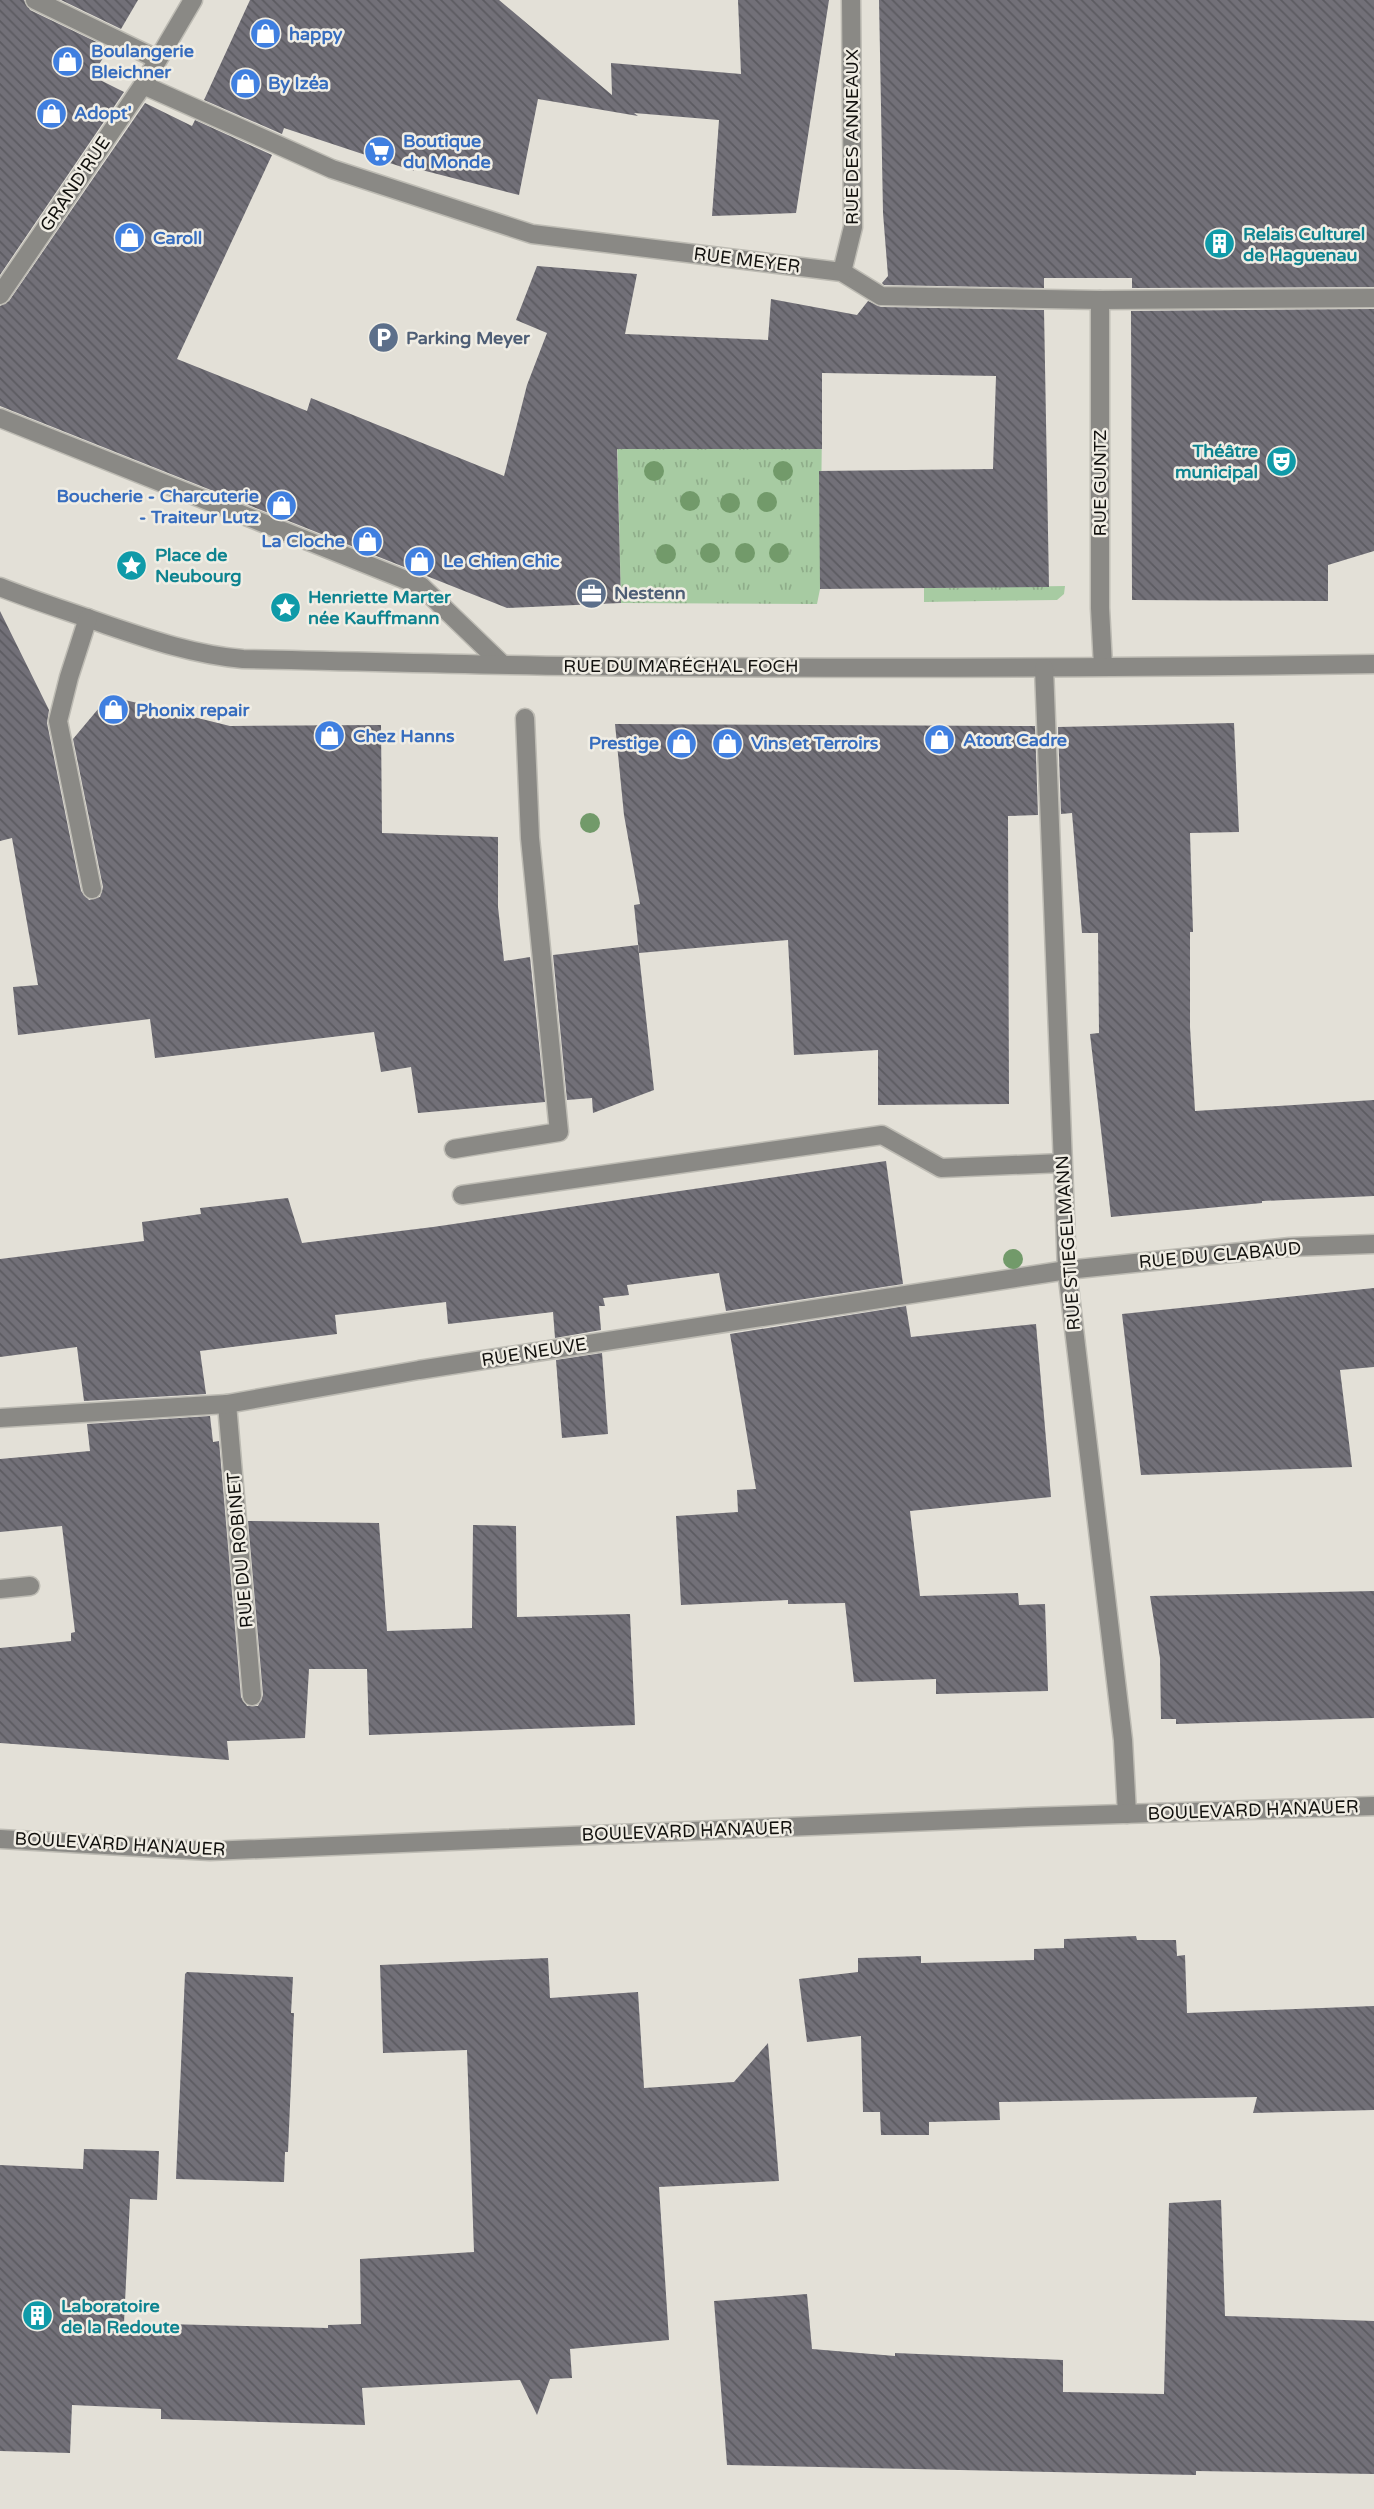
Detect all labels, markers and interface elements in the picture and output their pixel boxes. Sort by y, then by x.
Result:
shop icon: happy [249,17,283,51]
place label: happy [289,23,343,45]
place label: Boulangerie Bleichner [91,40,194,83]
shop icon: Boulangerie Bleichner [51,44,85,78]
street label: RUE DES ANNEAUX [841,49,863,225]
shop icon: By Izéa [228,66,262,100]
place label: By Izéa [268,72,329,94]
shop icon: Adopt' [34,96,68,130]
place label: Adopt' [74,102,132,124]
place label: Boutique du Monde [403,130,491,173]
street label: GRAND'RUE [35,132,115,236]
supermarket icon: Boutique du Monde [363,134,397,168]
shop icon: Caroll [113,221,147,255]
place label: Relais Culturel de Haguenau [1243,223,1365,266]
place label: Caroll [153,227,202,249]
building icon: Relais Culturel de Haguenau [1203,227,1237,261]
street label: RUE MEYER [692,243,802,277]
parking icon: Parking Meyer [366,321,400,355]
place label: Parking Meyer [406,327,531,349]
street label: RUE GUNTZ [1089,430,1111,536]
place label: Théâtre municipal [1175,440,1258,483]
theatre icon: Théâtre municipal [1264,444,1298,478]
place label: Boucherie - Charcuterie - Traiteur Lutz [56,485,259,528]
shop icon: Boucherie - Charcuterie - Traiteur Lutz [265,489,299,523]
shop icon: La Cloche [351,524,385,558]
place label: La Cloche [261,530,345,552]
place label: Place de Neubourg [155,544,242,587]
shop icon: Le Chien Chic [403,544,437,578]
place icon: Place de Neubourg [115,548,149,582]
place label: Le Chien Chic [443,550,560,572]
office icon: Nestenn [574,576,608,610]
place label: Nestenn [614,582,686,604]
place label: Henriette Marter née Kauffmann [308,586,452,629]
place icon: Henriette Marter née Kauffmann [268,590,302,624]
street label: RUE DU MARÉCHAL FOCH [563,655,799,677]
shop icon: Phonix repair [96,693,130,727]
place label: Phonix repair [136,699,251,721]
shop icon: Chez Hanns [313,719,347,753]
shop icon: Atout Cadre [923,723,957,757]
place label: Chez Hanns [353,725,455,747]
shop icon: Prestige [665,726,699,760]
shop icon: Vins et Terroirs [711,726,745,760]
place label: Atout Cadre [963,729,1067,751]
place label: Prestige [589,732,659,754]
place label: Vins et Terroirs [751,732,879,754]
street label: RUE STIEGELMANN [1051,1155,1085,1331]
street label: RUE DU CLABAUD [1138,1237,1302,1273]
street label: RUE NEUVE [480,1333,588,1371]
street label: RUE DU ROBINET [222,1471,258,1629]
street label: BOULEVARD HANAUER [1147,1795,1359,1825]
street label: BOULEVARD HANAUER [581,1816,793,1846]
street label: BOULEVARD HANAUER [14,1827,226,1861]
place label: Laboratoire de la Redoute [61,2295,180,2338]
building icon: Laboratoire de la Redoute [21,2299,55,2333]

